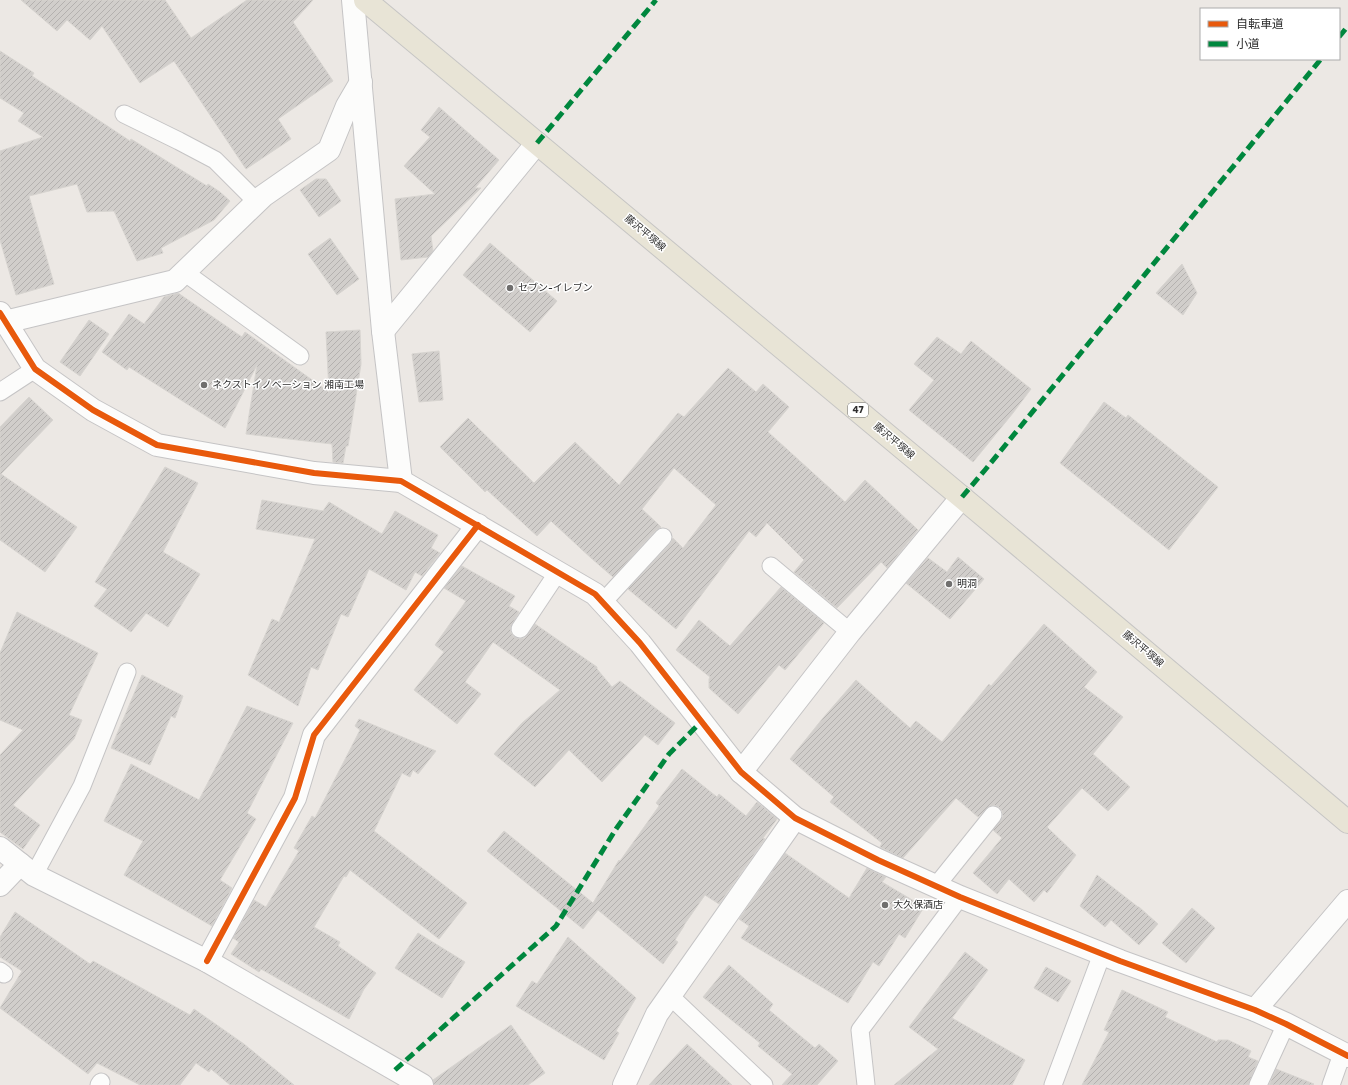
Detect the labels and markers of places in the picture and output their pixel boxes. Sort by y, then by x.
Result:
place label: セブン-イレブン [518,282,593,294]
marker: セブン-イレブン [505,283,515,293]
place label: ネクストイノベーション 湘南工場 [212,379,364,391]
marker: ネクストイノベーション 湘南工場 [199,380,209,390]
place label: 明洞 [957,578,977,590]
marker: 明洞 [944,579,954,589]
place label: 大久保酒店 [893,899,943,911]
marker: 大久保酒店 [880,900,890,910]

